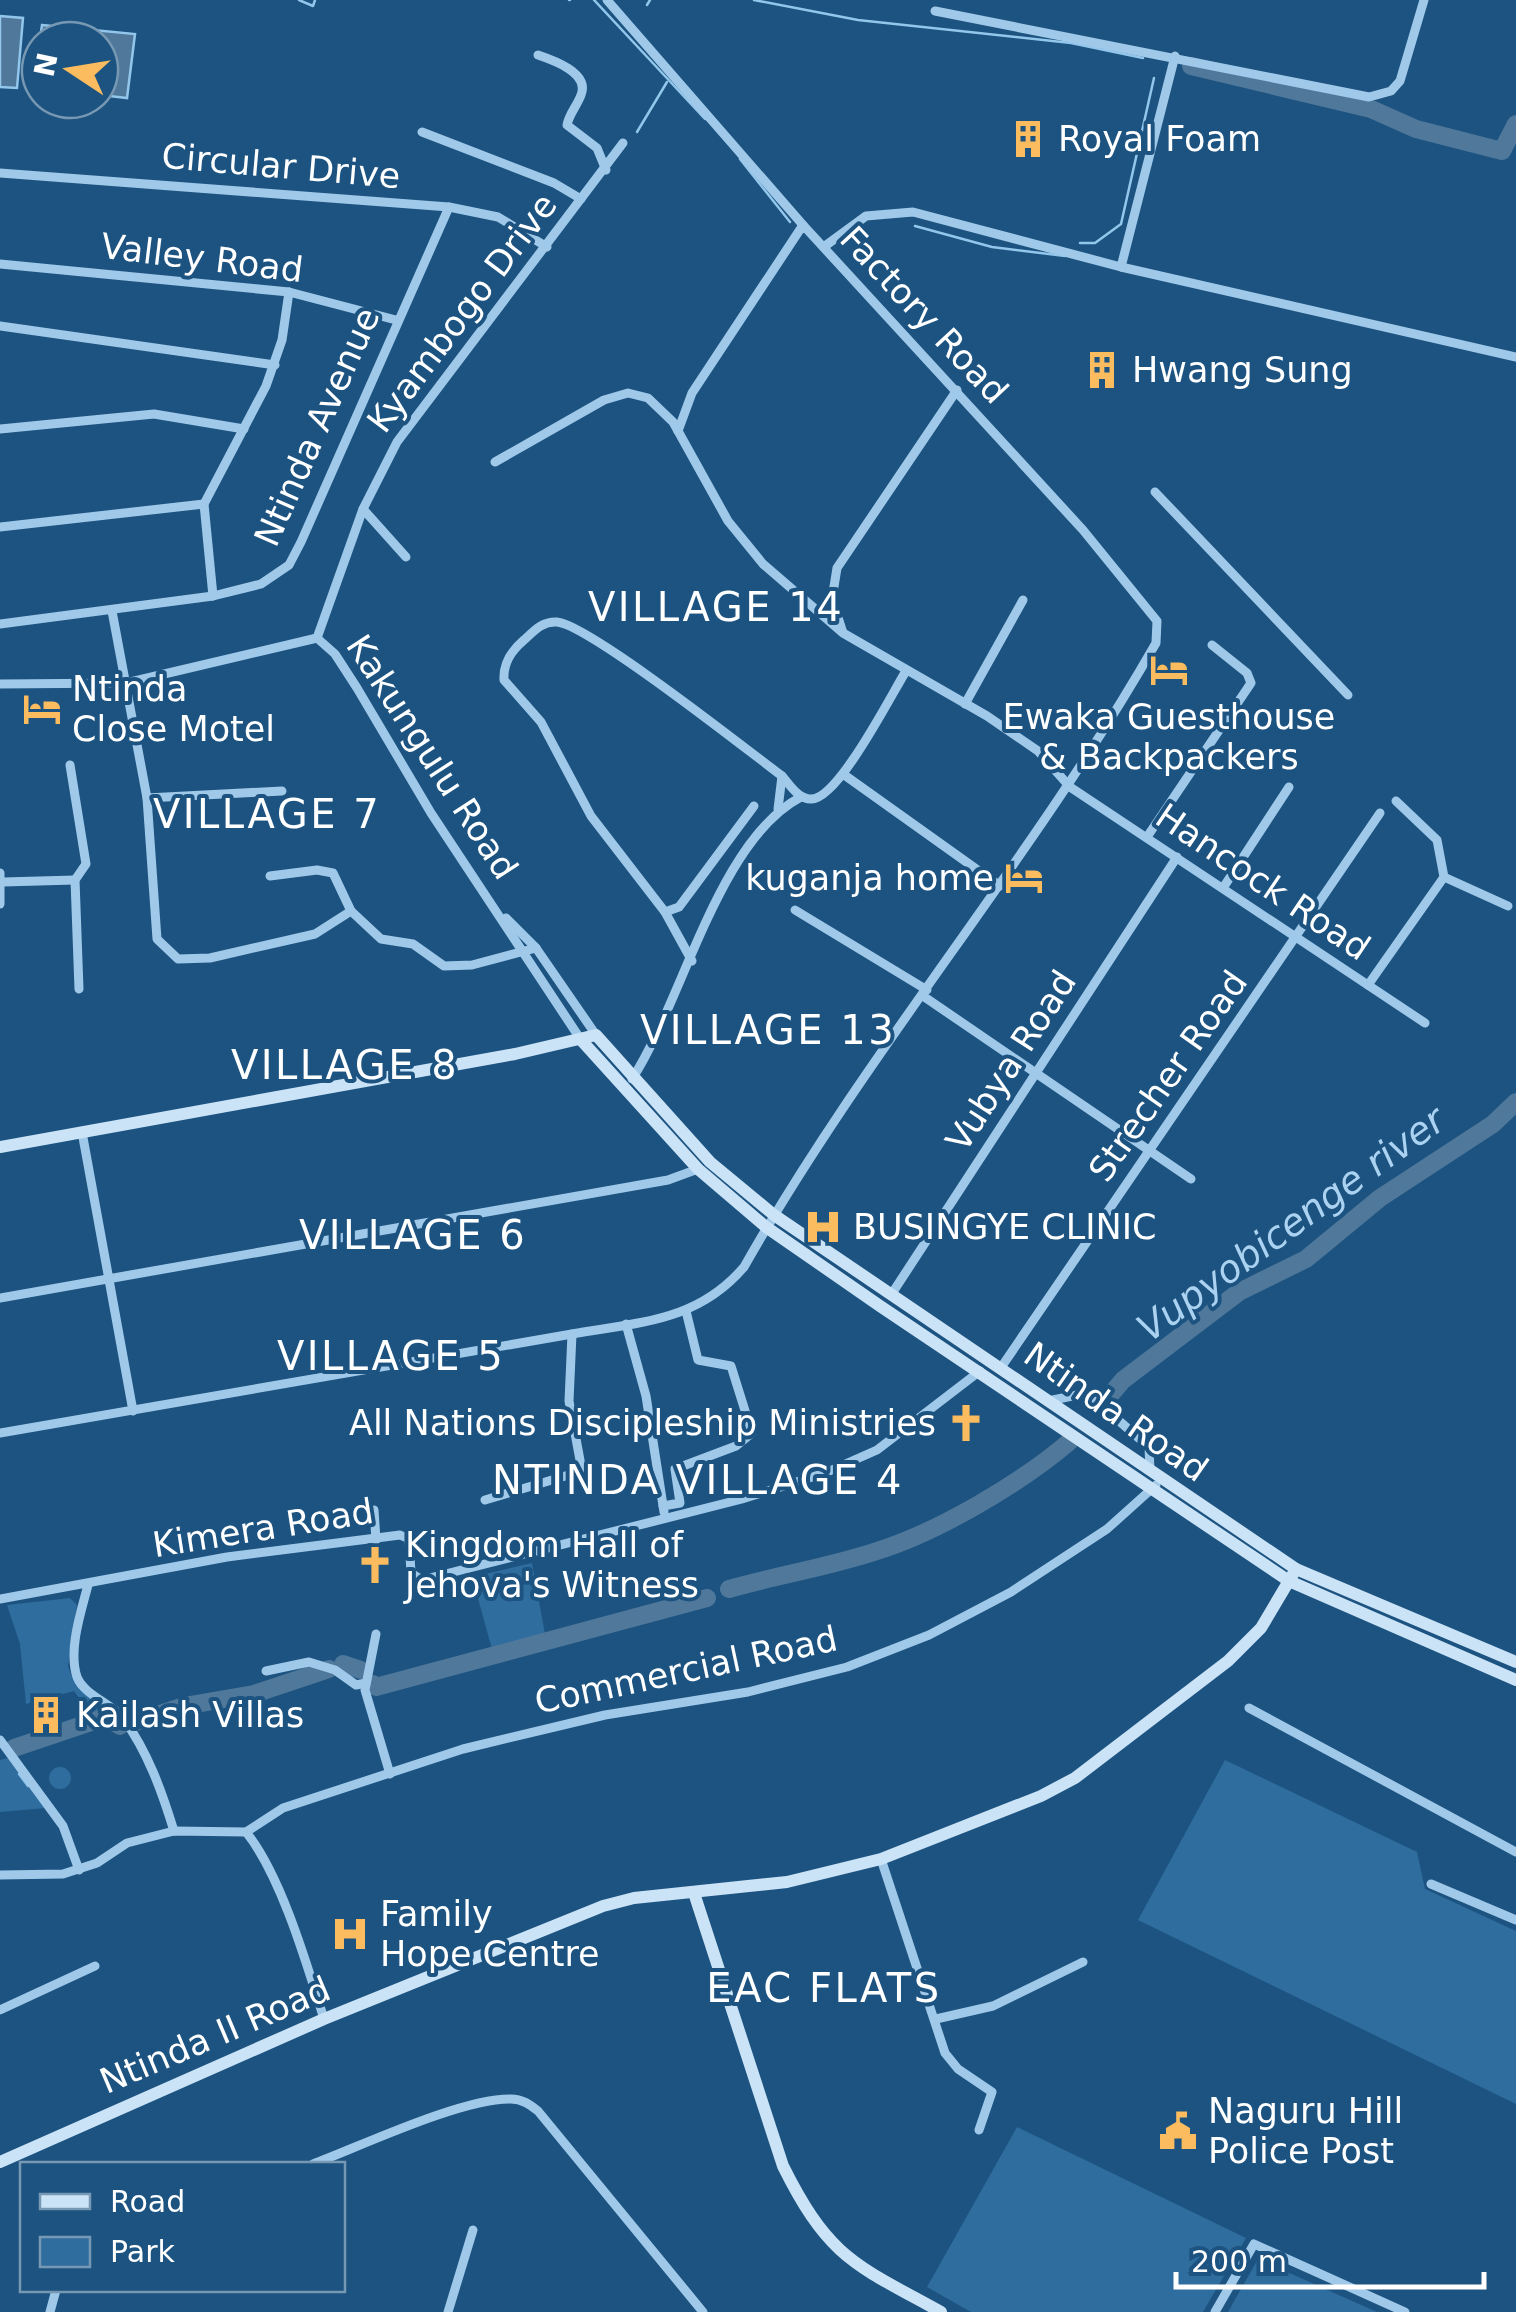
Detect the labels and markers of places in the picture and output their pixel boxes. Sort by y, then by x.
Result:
building icon: Royal Foam [1007,118,1049,160]
place label: Royal Foam [1058,119,1261,159]
building icon: Hwang Sung [1081,349,1123,391]
place label: Hwang Sung [1132,350,1353,390]
hotel icon: Ewaka Guesthouse & Backpackers [1148,649,1190,691]
place label: Ntinda Close Motel [72,669,275,749]
hotel icon: Ntinda Close Motel [21,688,63,730]
place label: Ewaka Guesthouse & Backpackers [1003,697,1335,777]
hotel icon: kuganja home [1003,857,1045,899]
place label: kuganja home [745,858,994,898]
hospital icon: BUSINGYE CLINIC [802,1206,844,1248]
place label: BUSINGYE CLINIC [853,1207,1157,1247]
church icon: All Nations Discipleship Ministries [945,1402,987,1444]
place label: All Nations Discipleship Ministries [349,1403,936,1443]
place label: Kingdom Hall of Jehova's Witness [403,1525,699,1605]
church icon: Kingdom Hall of Jehova's Witness [354,1544,396,1586]
building icon: Kailash Villas [25,1694,67,1736]
place label: Kailash Villas [76,1695,304,1735]
place label: Family Hope Centre [380,1894,600,1974]
hospital icon: Family Hope Centre [329,1913,371,1955]
place label: Naguru Hill Police Post [1208,2091,1403,2171]
public building icon: Naguru Hill Police Post [1157,2110,1199,2152]

